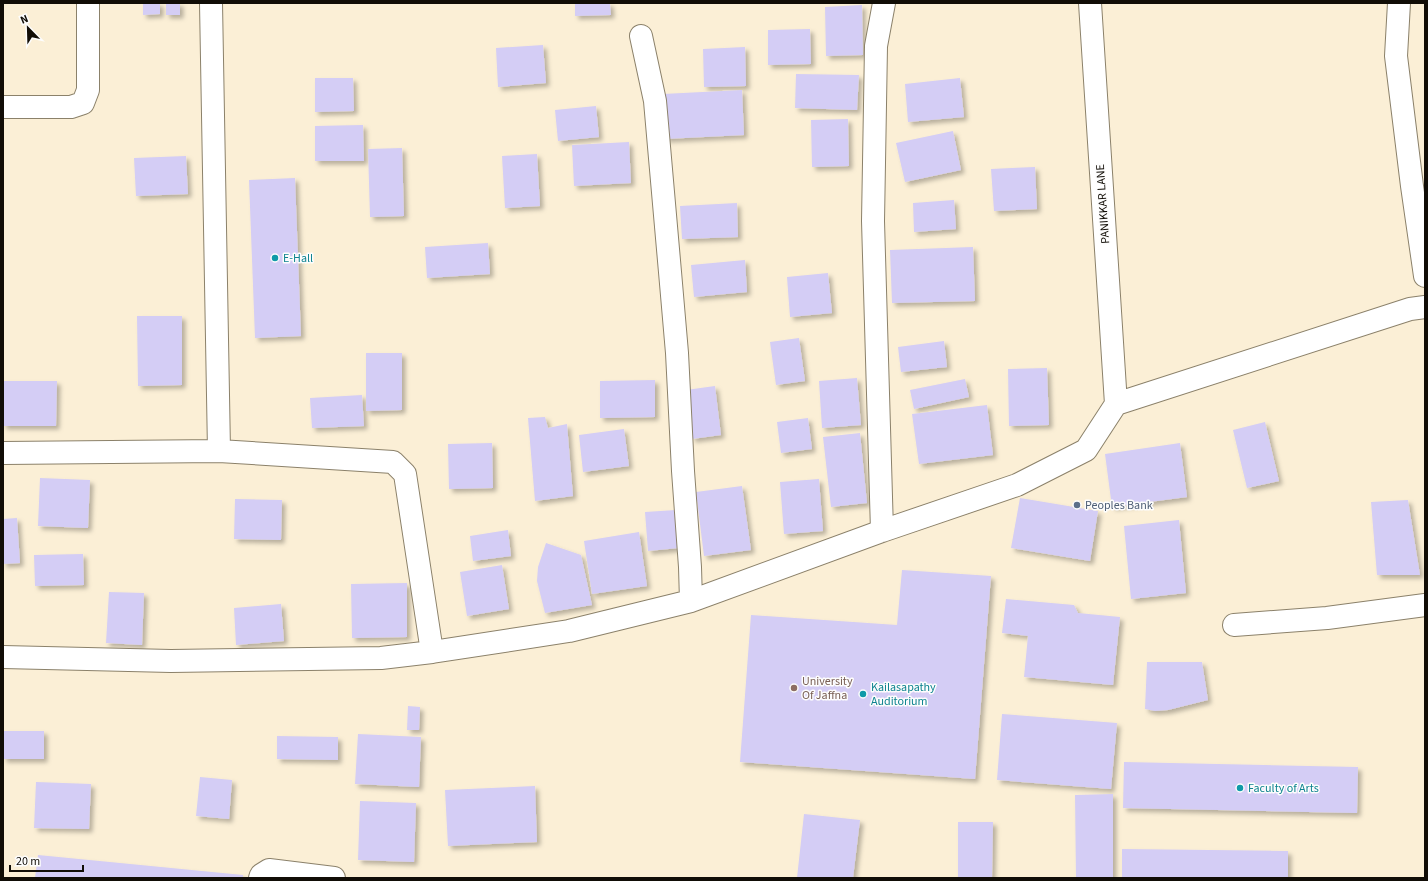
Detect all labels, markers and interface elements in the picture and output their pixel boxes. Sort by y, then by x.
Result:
north arrow [8,8,48,48]
text: N [18,11,31,28]
street label: PANIKKAR LANE [1092,164,1114,244]
place label: E-Hall [283,250,313,267]
marker: E-Hall [270,253,280,263]
place label: Peoples Bank [1085,497,1153,514]
marker: Peoples Bank [1072,500,1082,510]
place label: University Of Jaffna [802,673,853,704]
place label: Kailasapathy Auditorium [871,679,936,710]
marker: University Of Jaffna [789,683,799,693]
marker: Kailasapathy Auditorium [858,689,868,699]
place label: Faculty of Arts [1248,780,1319,797]
marker: Faculty of Arts [1235,783,1245,793]
scale bar [10,847,83,873]
text: 20 m [16,853,40,870]

